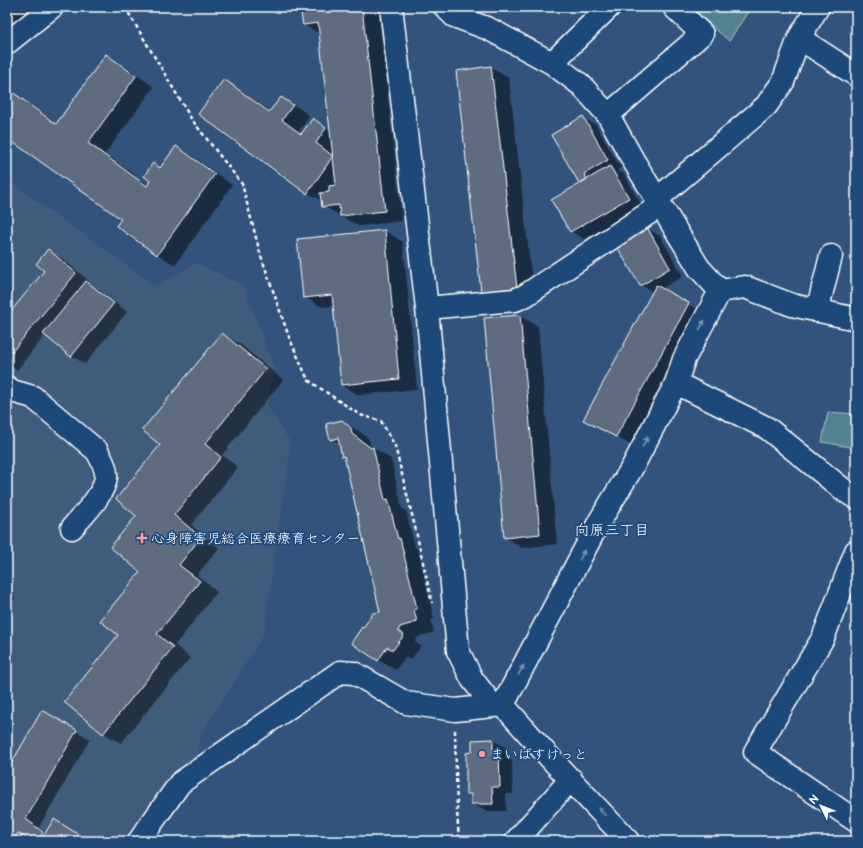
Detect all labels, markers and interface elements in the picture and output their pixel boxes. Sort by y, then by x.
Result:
one-way arrow [699,319,705,331]
one-way arrow [642,436,648,448]
district label: 向原三丁目 [574,521,650,540]
place label: 心身障害児総合医療療育センター [151,530,360,547]
marker: 心身障害児総合医療療育センター [136,532,148,544]
one-way arrow [578,549,585,561]
one-way arrow [518,664,524,676]
place label: まいばすけっと [490,746,588,763]
marker: まいばすけっと [477,749,487,759]
north arrow [801,786,841,826]
text: N [806,792,822,807]
one-way arrow [597,807,607,817]

